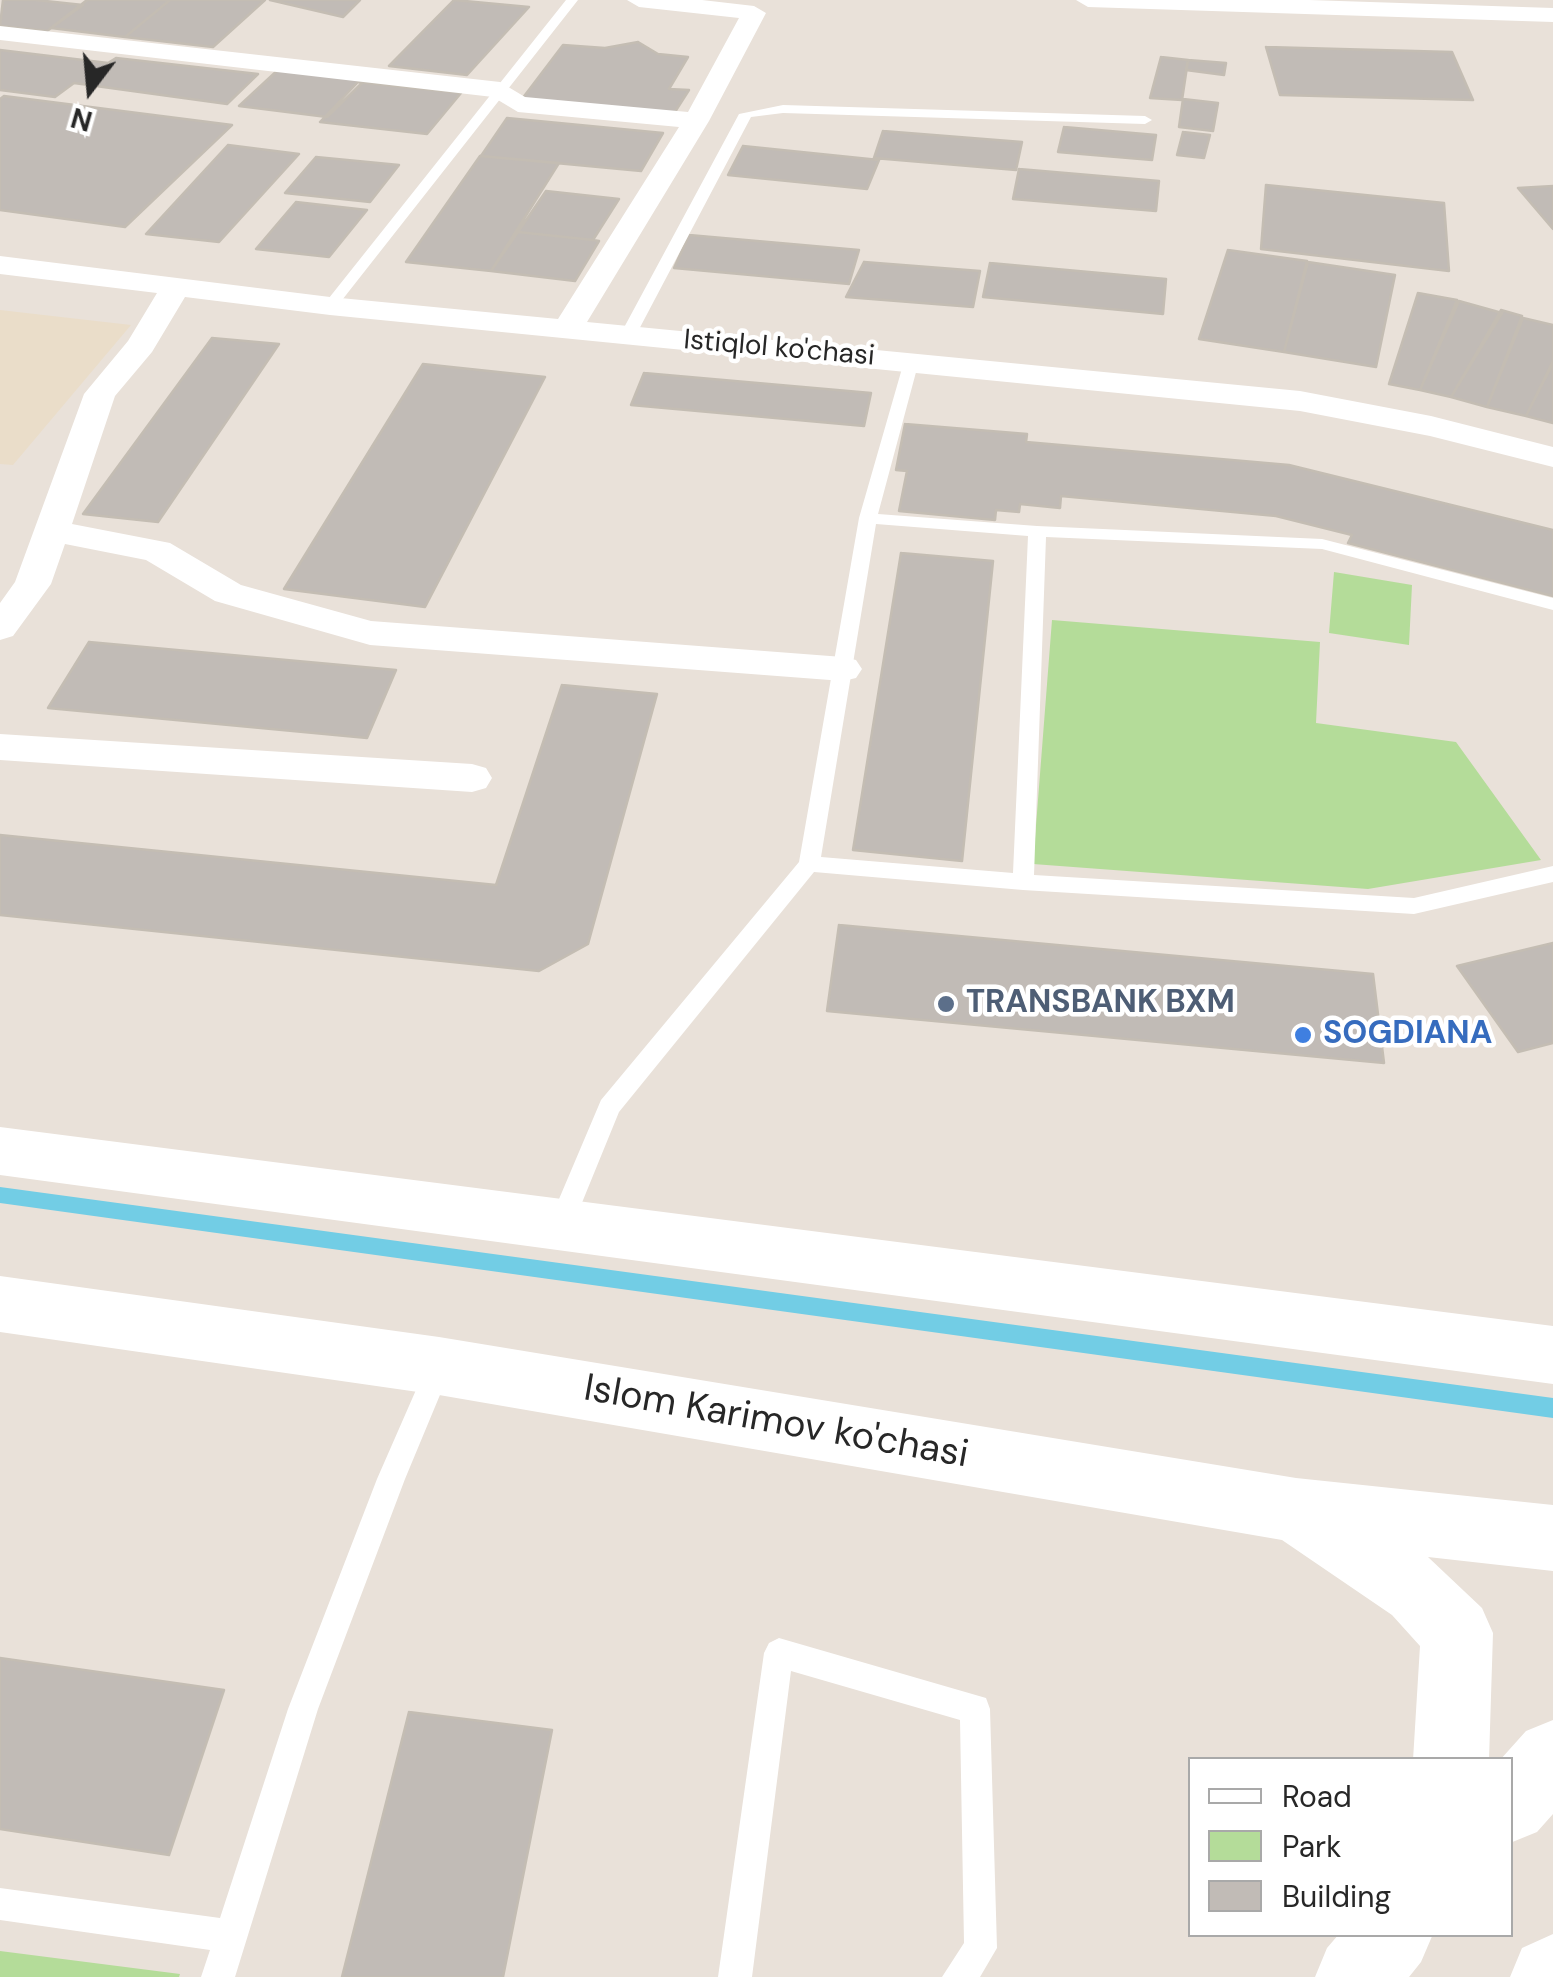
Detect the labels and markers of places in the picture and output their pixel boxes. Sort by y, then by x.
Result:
place label: TRANSBANK BXM [966,985,1235,1023]
marker: TRANSBANK BXM [935,993,957,1015]
place label: SOGDIANA [1323,1016,1492,1054]
marker: SOGDIANA [1292,1024,1314,1046]

